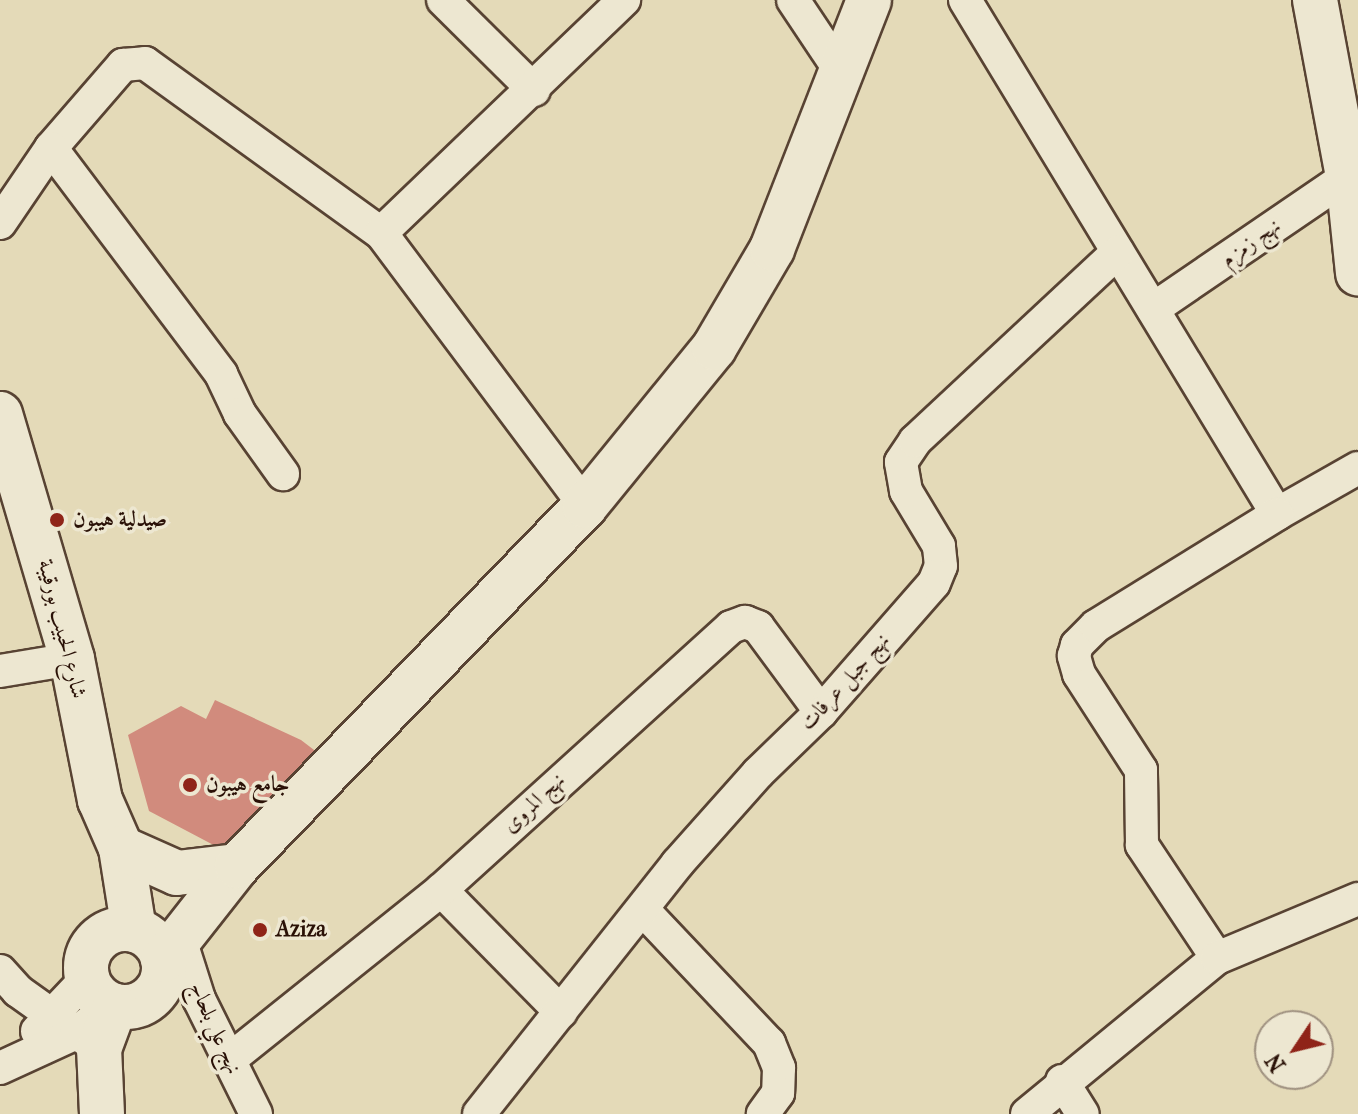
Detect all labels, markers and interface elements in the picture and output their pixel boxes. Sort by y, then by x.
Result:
street label: نهج زمزم [1216,213,1286,273]
place label: صيدلية هيبون [73,507,167,533]
marker: صيدلية هيبون [48,511,66,529]
street label: شارع الحبيب بورقيبة [32,557,92,701]
street label: نهج جبل عرفات [794,628,896,736]
street label: نهج المروى [497,767,571,839]
place label: جامع هيبون [206,772,289,798]
marker: جامع هيبون [181,776,199,794]
place label: Aziza [276,917,326,943]
marker: Aziza [251,921,269,939]
street label: نهج علي بلحاج [183,978,247,1078]
north arrow [1254,1010,1334,1090]
text: N [1261,1048,1291,1077]

